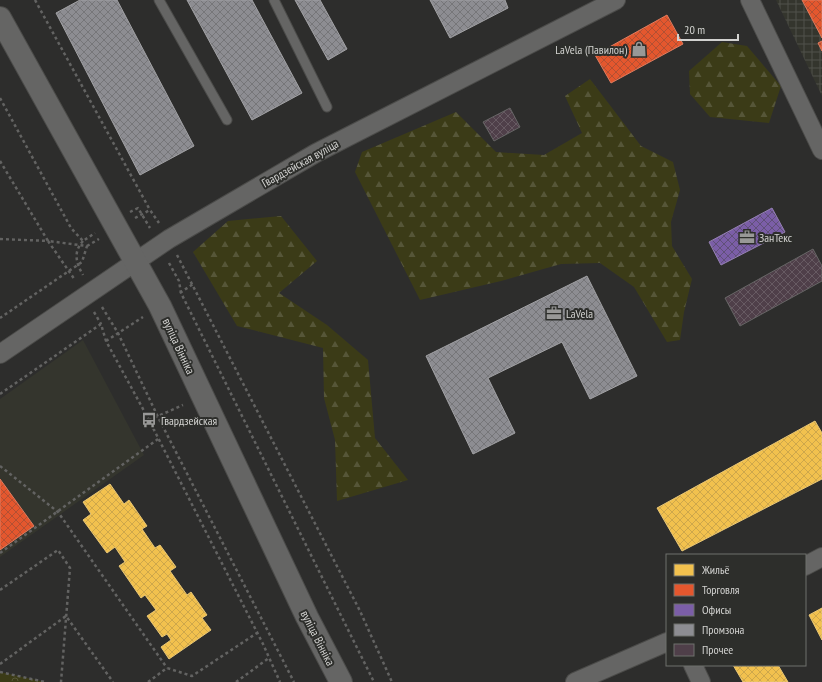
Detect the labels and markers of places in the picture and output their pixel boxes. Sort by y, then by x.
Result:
shop icon: LaVela (Павилон) [630,40,648,58]
place label: LaVela (Павилон) [555,42,627,57]
office icon: ЗанТекс [738,228,756,246]
place label: ЗанТекс [759,230,793,245]
office icon: LaVela [545,304,563,322]
place label: LaVela [566,306,593,321]
bus stop icon: Гвардзейская [140,411,158,429]
place label: Гвардзейская [161,413,217,428]

